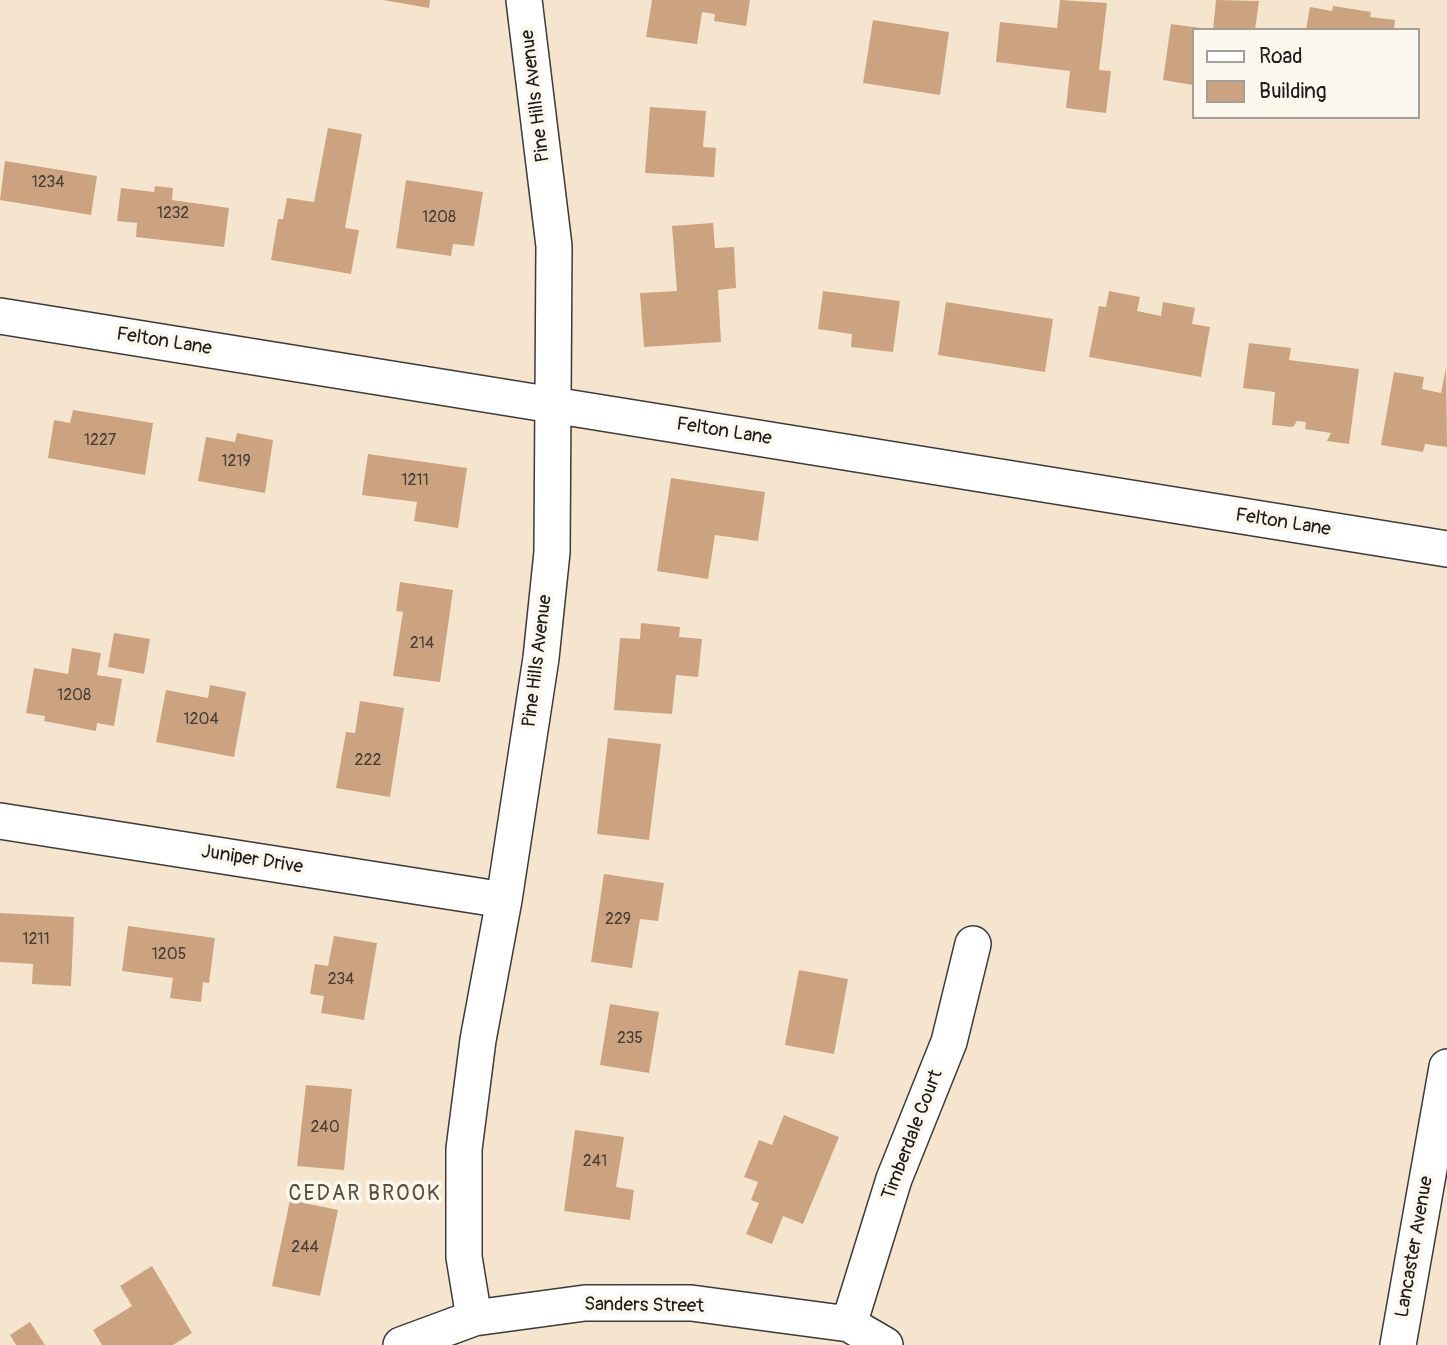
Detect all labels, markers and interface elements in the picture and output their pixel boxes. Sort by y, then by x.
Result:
street label: Pine Hills Avenue [517,28,555,164]
legend [1192,28,1419,119]
text: Road [1259,43,1303,70]
text: Building [1259,78,1326,105]
house number: 1234 [32,173,64,193]
house number: 1232 [157,204,189,224]
house number: 1208 [422,208,456,228]
street label: Felton Lane [115,323,213,361]
street label: Felton Lane [675,413,773,451]
house number: 1227 [84,431,116,451]
house number: 1219 [221,452,251,472]
house number: 1211 [401,471,429,491]
street label: Felton Lane [1234,504,1332,542]
street label: Pine Hills Avenue [519,593,557,729]
house number: 214 [410,634,434,654]
house number: 1208 [57,686,91,706]
house number: 1204 [183,710,219,730]
house number: 222 [355,751,381,771]
street label: Juniper Drive [200,841,304,879]
house number: 229 [605,910,631,930]
house number: 1211 [22,930,50,950]
house number: 1205 [152,945,186,965]
house number: 234 [328,970,354,990]
house number: 235 [617,1029,643,1049]
street label: Timberdale Court [878,1067,948,1203]
house number: 240 [310,1118,340,1138]
house number: 241 [583,1152,607,1172]
street label: Lancaster Avenue [1391,1175,1439,1319]
district label: CEDAR BROOK [290,1182,440,1208]
house number: 244 [291,1238,319,1258]
street label: Sanders Street [584,1294,704,1318]

